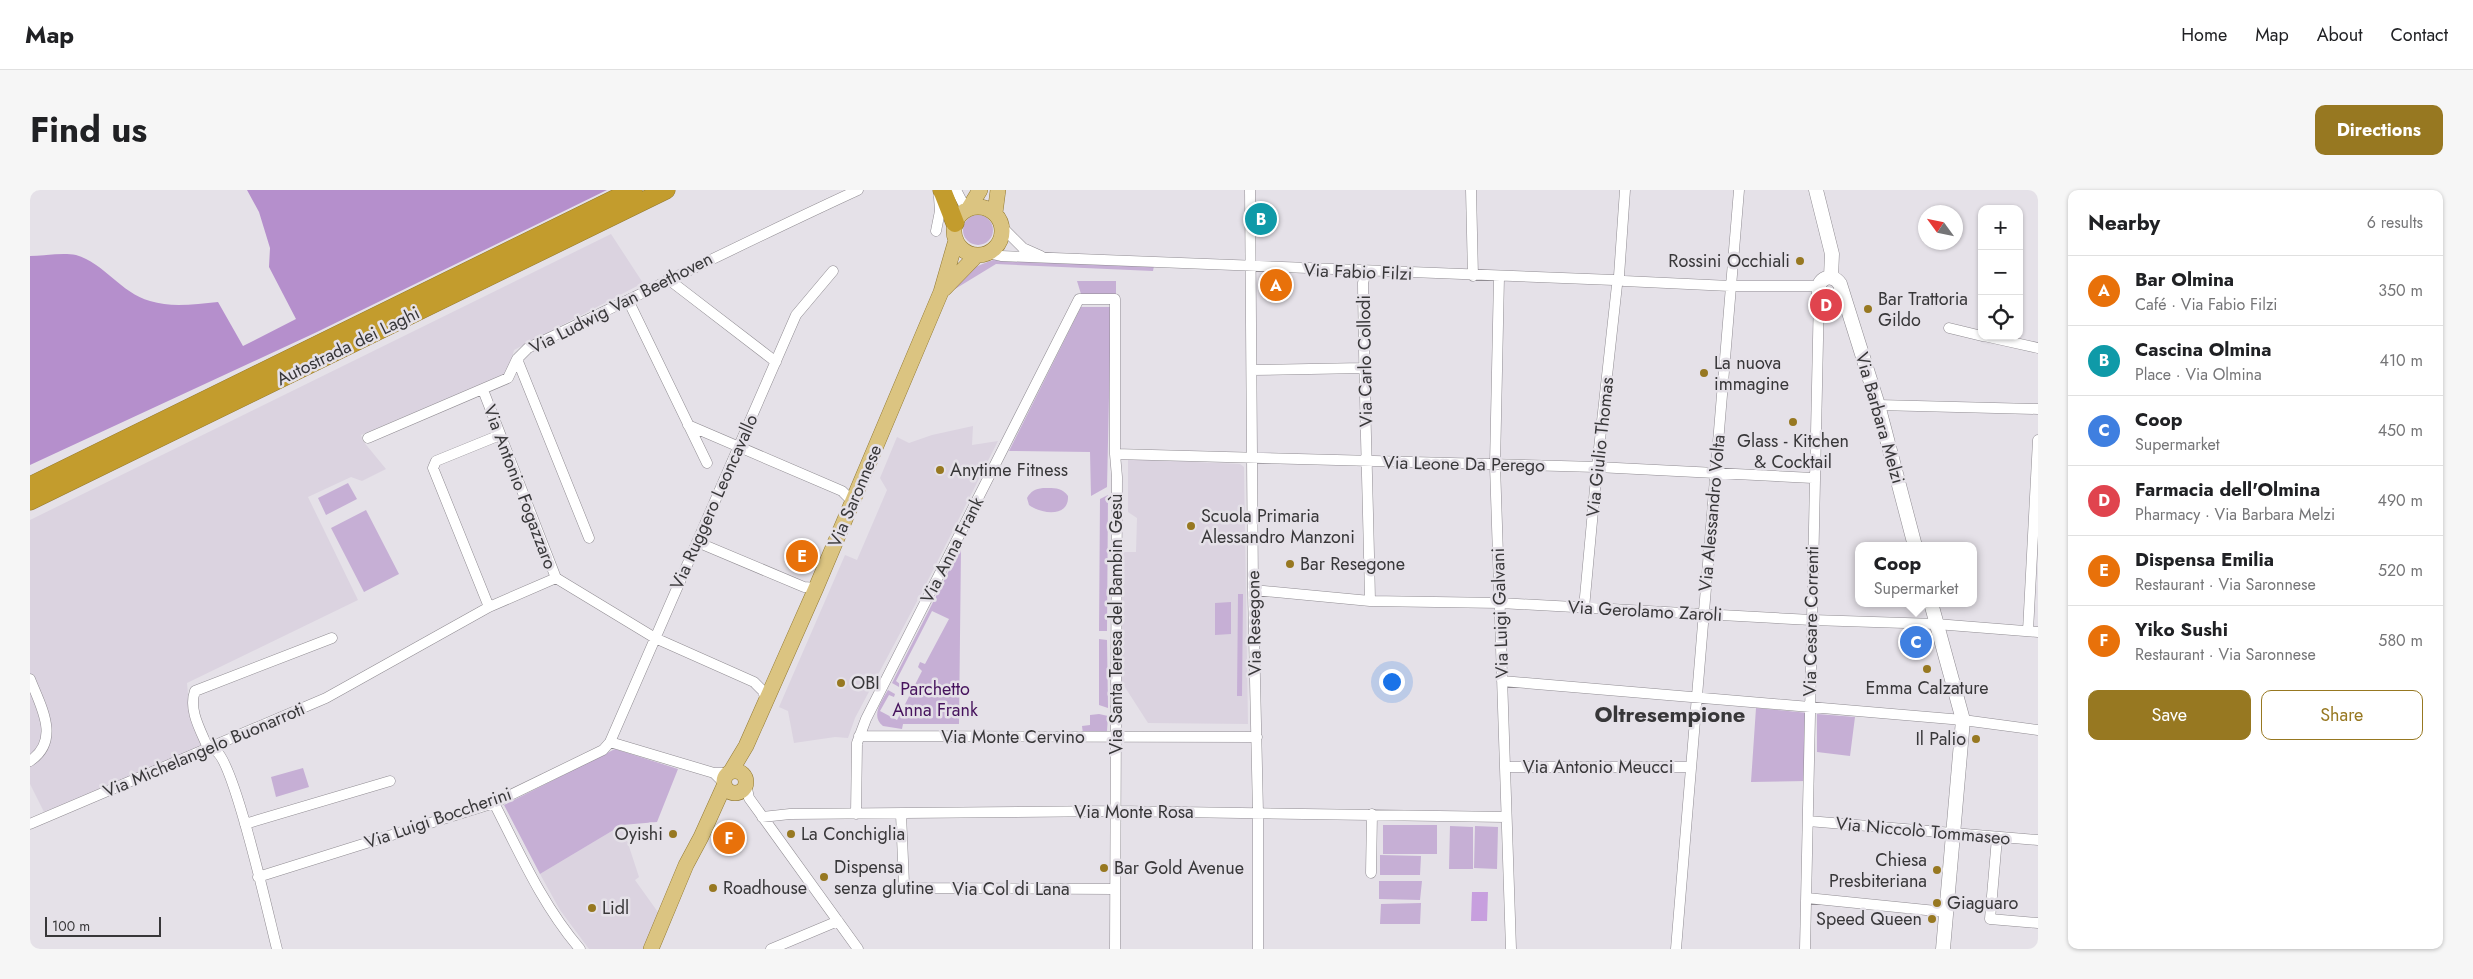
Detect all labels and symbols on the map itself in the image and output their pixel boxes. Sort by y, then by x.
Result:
pin: B [1245,200,1277,238]
north arrow [1918,205,1963,250]
street label: Via Ludwig Van Beethoven [525,245,717,361]
place label: Rossini Occhiali [1668,248,1790,274]
marker: Rossini Occhiali [1794,255,1806,267]
street label: Via Fabio Filzi [1303,257,1413,287]
pin: A [1260,266,1292,304]
pin: D [1810,286,1842,324]
place label: Bar Trattoria Gildo [1878,286,1968,333]
street label: Via Carlo Collodi [1351,295,1379,427]
street label: Autostrada dei Laghi [272,300,424,392]
marker: Bar Trattoria Gildo [1862,303,1874,315]
street label: Via Barbara Melzi [1849,349,1911,487]
place label: La nuova immagine [1714,350,1789,397]
marker: La nuova immagine [1698,367,1710,379]
street label: Via Giulio Thomas [1580,376,1620,518]
street label: Via Antonio Fogazzaro [477,401,563,573]
street label: Via Ruggero Leoncavallo [664,410,764,594]
marker: Glass - Kitchen & Cocktail [1787,416,1799,428]
place label: Glass - Kitchen & Cocktail [1737,428,1849,475]
street label: Via Alessandro Volta [1692,434,1732,592]
street label: Via Saronnese [822,440,888,552]
street label: Via Leone Da Perego [1383,450,1545,478]
place label: Anytime Fitness [950,457,1068,483]
marker: Anytime Fitness [934,464,946,476]
street label: Via Anna Frank [914,492,990,608]
street label: Via Santa Teresa del Bambin Gesù [1103,494,1129,754]
place label: Scuola Primaria Alessandro Manzoni [1201,503,1355,550]
marker: Scuola Primaria Alessandro Manzoni [1185,520,1197,532]
pin: E [786,537,818,575]
street label: Via Cesare Correnti [1797,545,1825,697]
street label: Via Luigi Galvani [1485,547,1515,679]
place label: Bar Resegone [1300,551,1405,577]
marker: Bar Resegone [1284,558,1296,570]
street label: Via Resegone [1240,570,1268,676]
street label: Via Gerolamo Zaroli [1567,594,1723,628]
pin: C [1900,623,1932,661]
marker: Emma Calzature [1921,663,1933,675]
your location [1379,669,1405,695]
place label: OBI [851,670,880,696]
place label: Emma Calzature [1865,675,1989,701]
park label: Parchetto Anna Frank [892,676,978,723]
marker: OBI [835,677,847,689]
street label: Via Michelangelo Buonarroti [99,696,309,804]
district label: Oltresempione [1595,698,1745,730]
street label: Via Monte Cervino [941,724,1085,750]
place label: Il Palio [1915,726,1966,752]
marker: Il Palio [1970,733,1982,745]
street label: Via Antonio Meucci [1523,754,1673,780]
street label: Via Luigi Boccherini [361,781,515,855]
street label: Via Monte Rosa [1074,799,1194,825]
street label: Via Niccolò Tommaseo [1835,810,2012,852]
pin: F [713,819,745,857]
place label: Oyishi [615,821,663,847]
place label: La Conchiglia [801,821,905,847]
marker: Oyishi [667,828,679,840]
marker: La Conchiglia [785,828,797,840]
place label: Chiesa Presbiteriana [1829,847,1927,894]
place label: Dispensa senza glutine [834,854,934,901]
place label: Bar Gold Avenue [1114,855,1244,881]
marker: Bar Gold Avenue [1098,862,1110,874]
marker: Chiesa Presbiteriana [1931,864,1943,876]
marker: Dispensa senza glutine [818,871,830,883]
place label: Roadhouse [723,875,807,901]
street label: Via Col di Lana [952,876,1070,902]
marker: Roadhouse [707,882,719,894]
place label: Giaguaro [1947,890,2019,916]
place label: Lidl [602,895,629,921]
marker: Giaguaro [1931,897,1943,909]
marker: Lidl [586,902,598,914]
place label: Speed Queen [1816,906,1922,932]
marker: Speed Queen [1926,913,1938,925]
scale bar [45,914,161,937]

